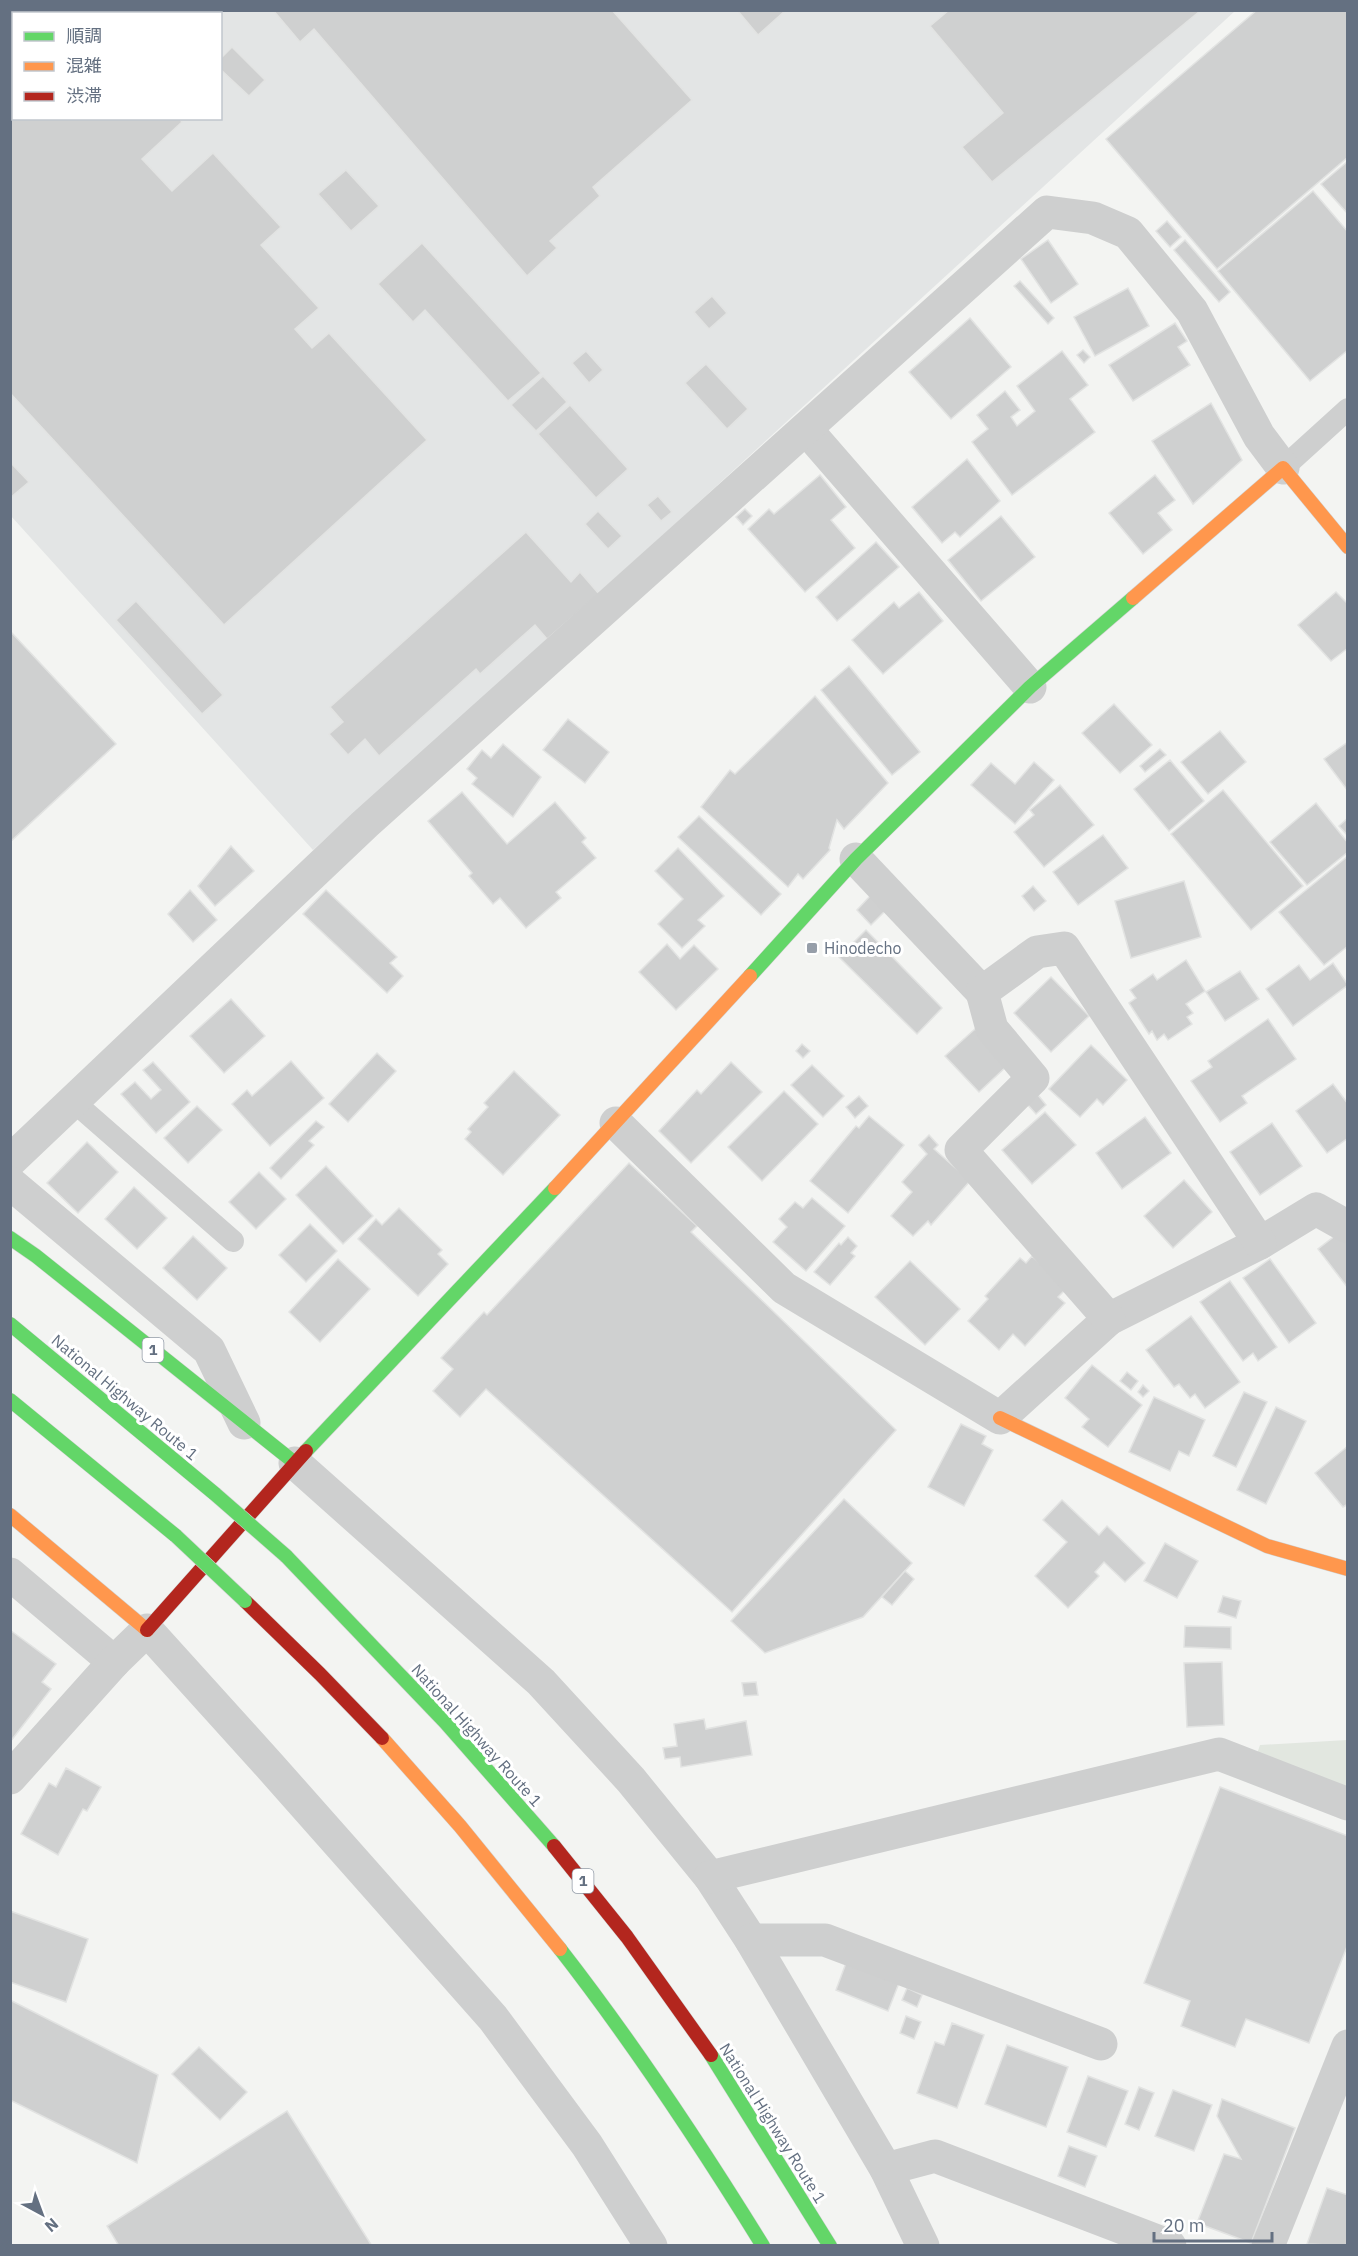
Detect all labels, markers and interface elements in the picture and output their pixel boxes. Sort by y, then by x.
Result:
legend [12,12,222,120]
text: 順調 [66,24,102,47]
text: 混雑 [66,54,102,77]
text: 渋滞 [66,84,102,107]
place label: Hinodecho [824,938,902,958]
marker: Hinodecho [805,941,819,955]
street label: National Highway Route 1 [48,1330,202,1464]
road number: 1 [142,1338,164,1362]
street label: National Highway Route 1 [408,1660,546,1810]
road number: 1 [572,1869,594,1893]
street label: National Highway Route 1 [715,2039,831,2207]
north arrow [12,2184,72,2244]
scale bar [1154,2205,1272,2243]
text: N [41,2214,63,2237]
text: 20 m [1163,2214,1205,2237]

